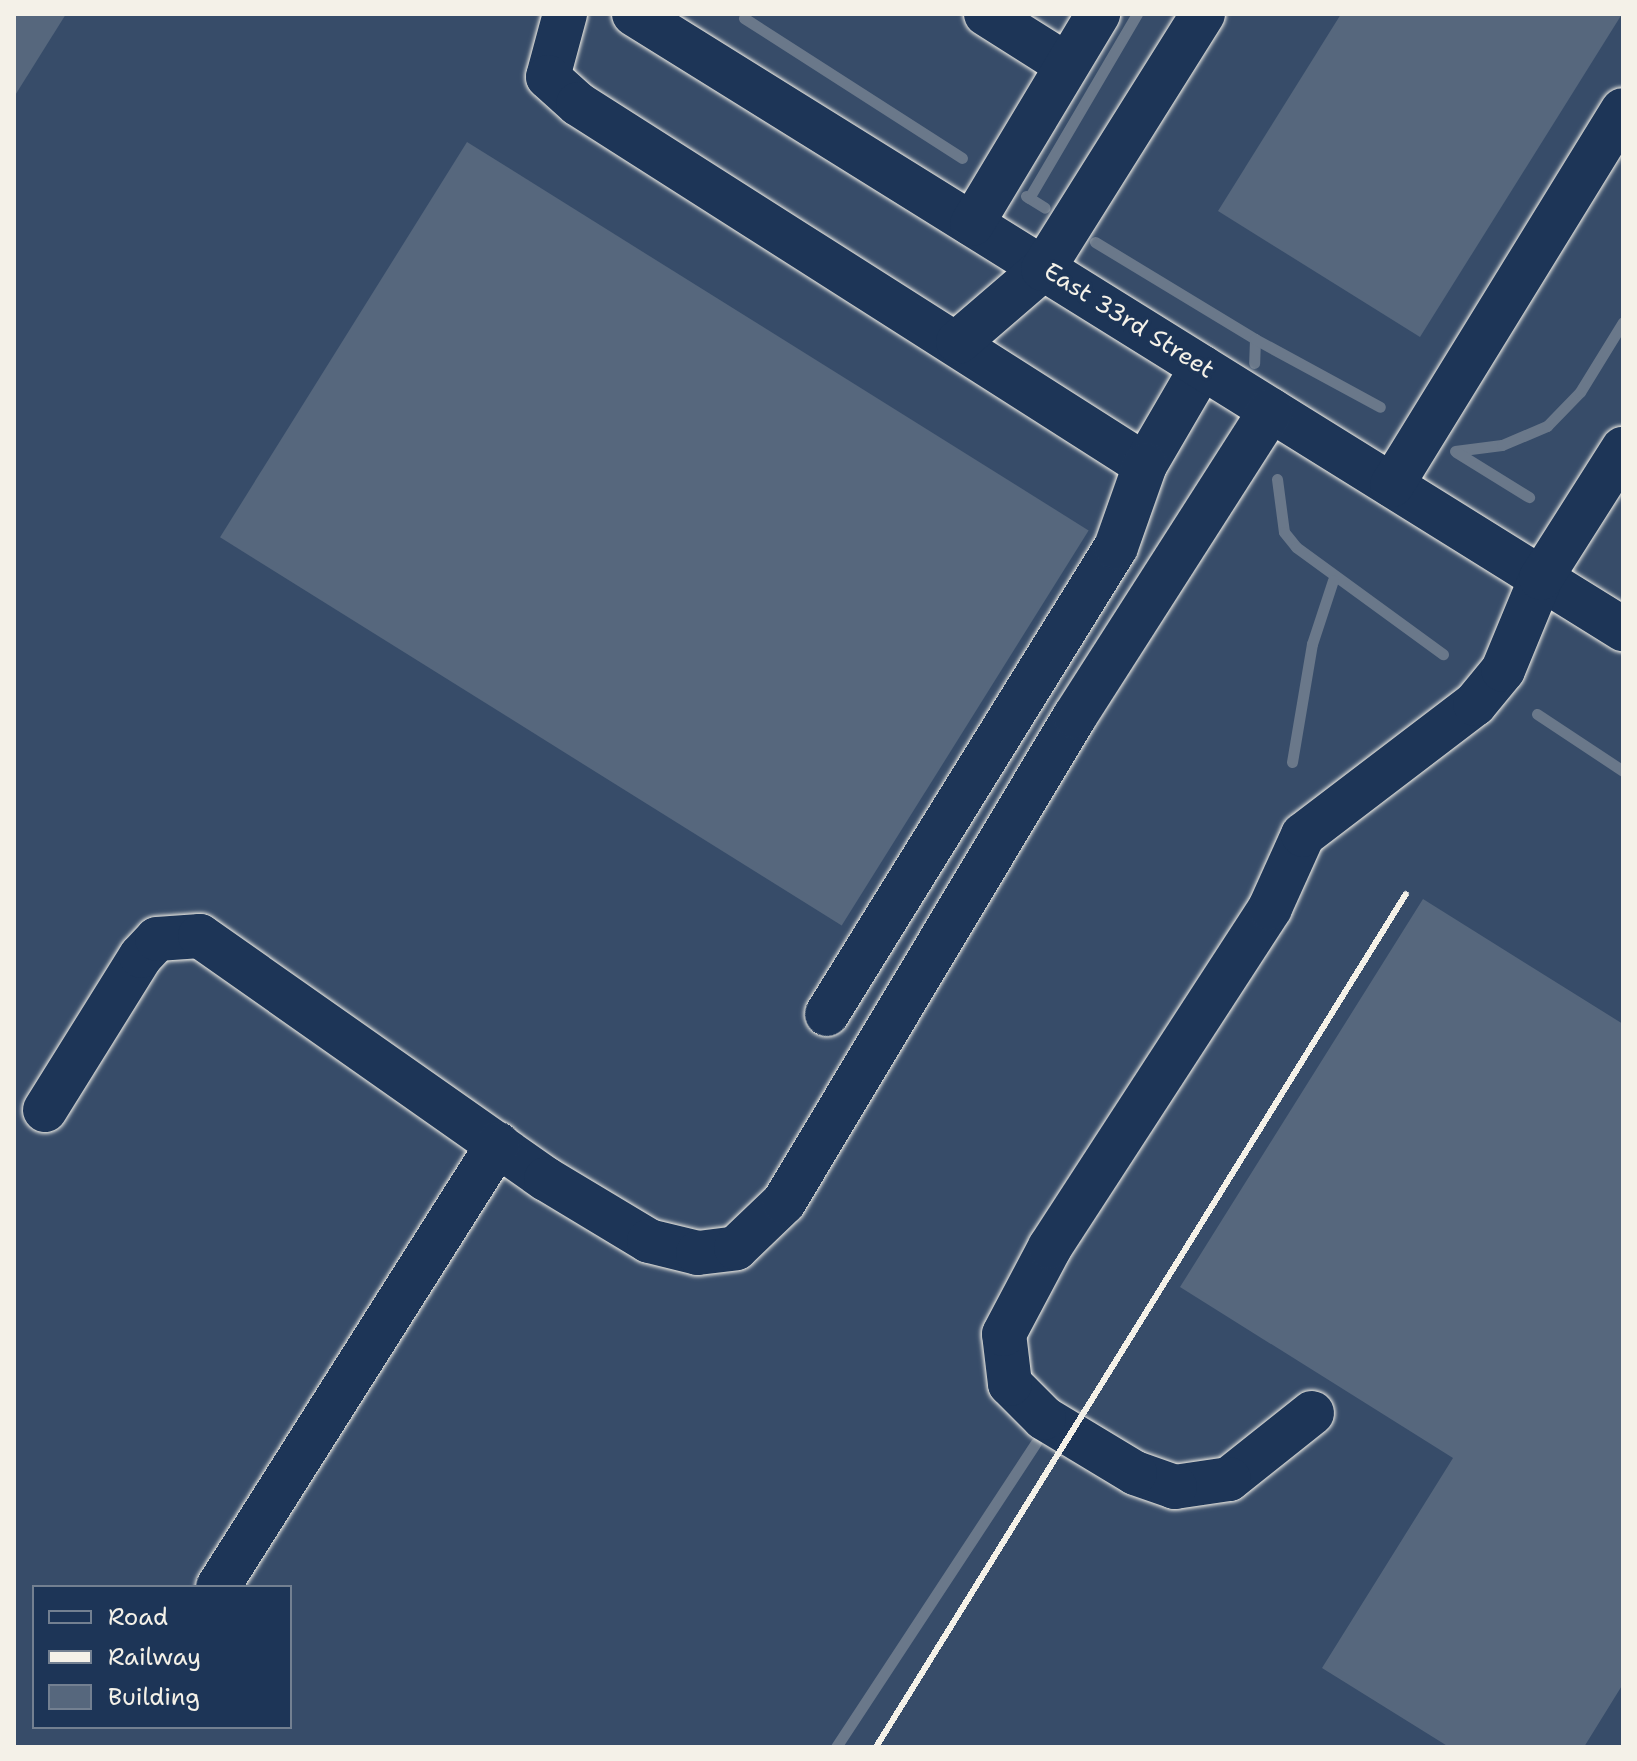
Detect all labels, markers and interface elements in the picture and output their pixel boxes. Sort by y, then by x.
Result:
street label: East 33rd Street [1039,257,1219,385]
legend [32,1585,292,1729]
text: Road [108,1601,168,1633]
text: Railway [108,1641,201,1673]
text: Building [108,1681,200,1713]

